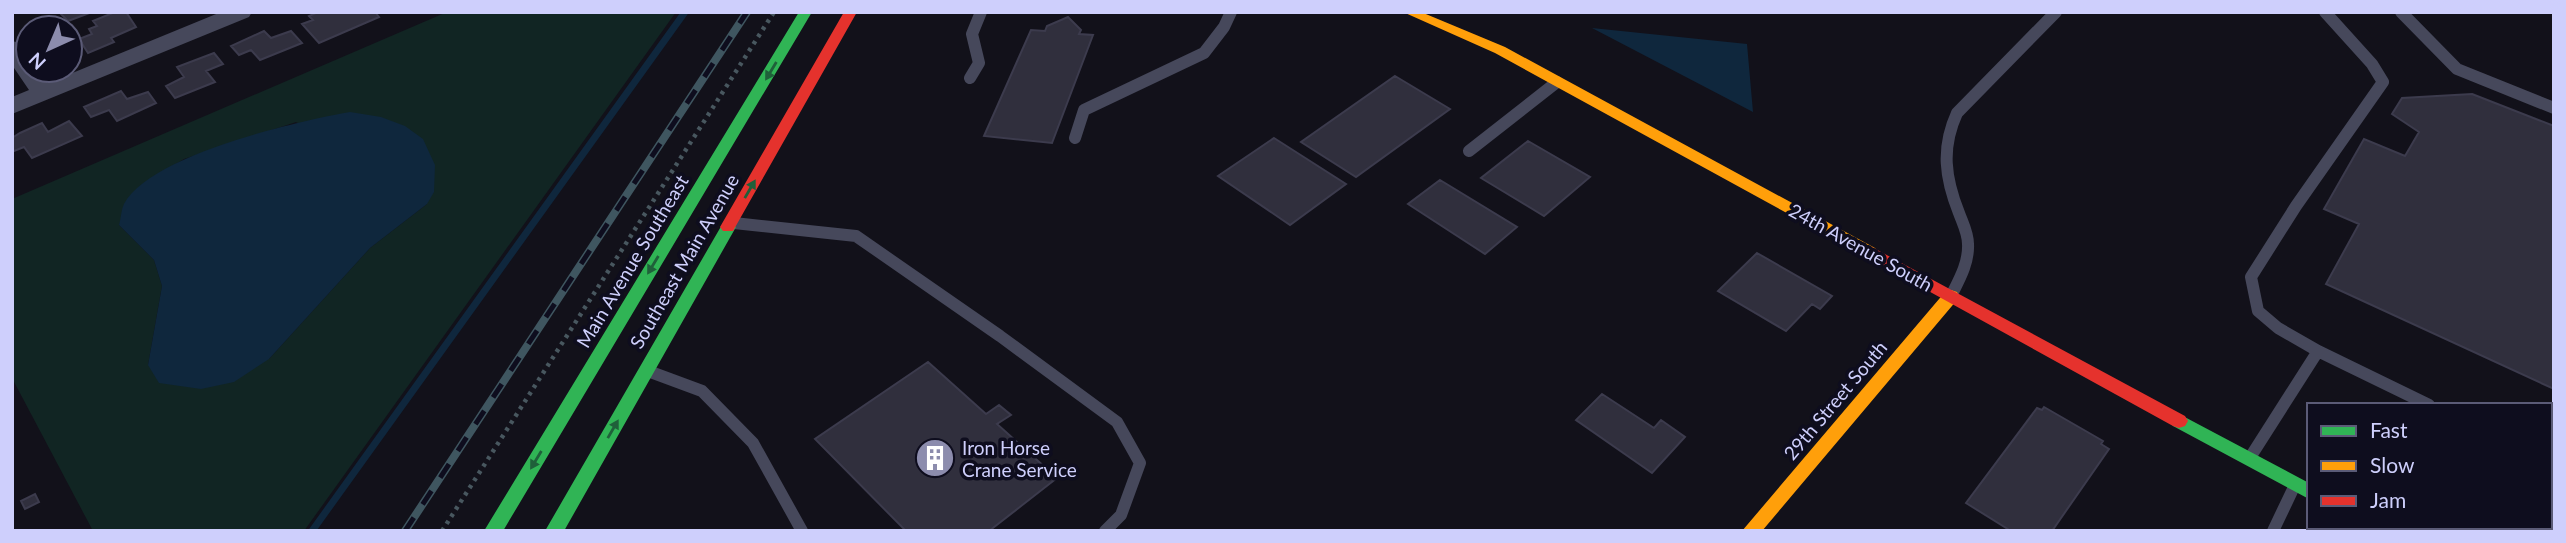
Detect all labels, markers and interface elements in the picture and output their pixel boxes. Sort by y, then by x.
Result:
north arrow [14,14,84,84]
text: N [24,48,50,75]
one-way arrow [765,61,777,80]
street label: Main Avenue Southeast [571,170,693,352]
street label: Southeast Main Avenue [625,170,743,352]
one-way arrow [744,179,756,199]
street label: 24th Avenue South [1785,198,1937,296]
one-way arrow [647,256,660,275]
street label: 29th Street South [1779,336,1891,464]
legend [2307,403,2552,529]
text: Fast [2370,417,2408,442]
one-way arrow [606,419,618,439]
place label: Iron Horse Crane Service [962,436,1077,481]
building icon: Iron Horse Crane Service [914,437,956,479]
one-way arrow [530,451,542,470]
text: Slow [2370,452,2415,477]
text: Jam [2370,487,2406,512]

